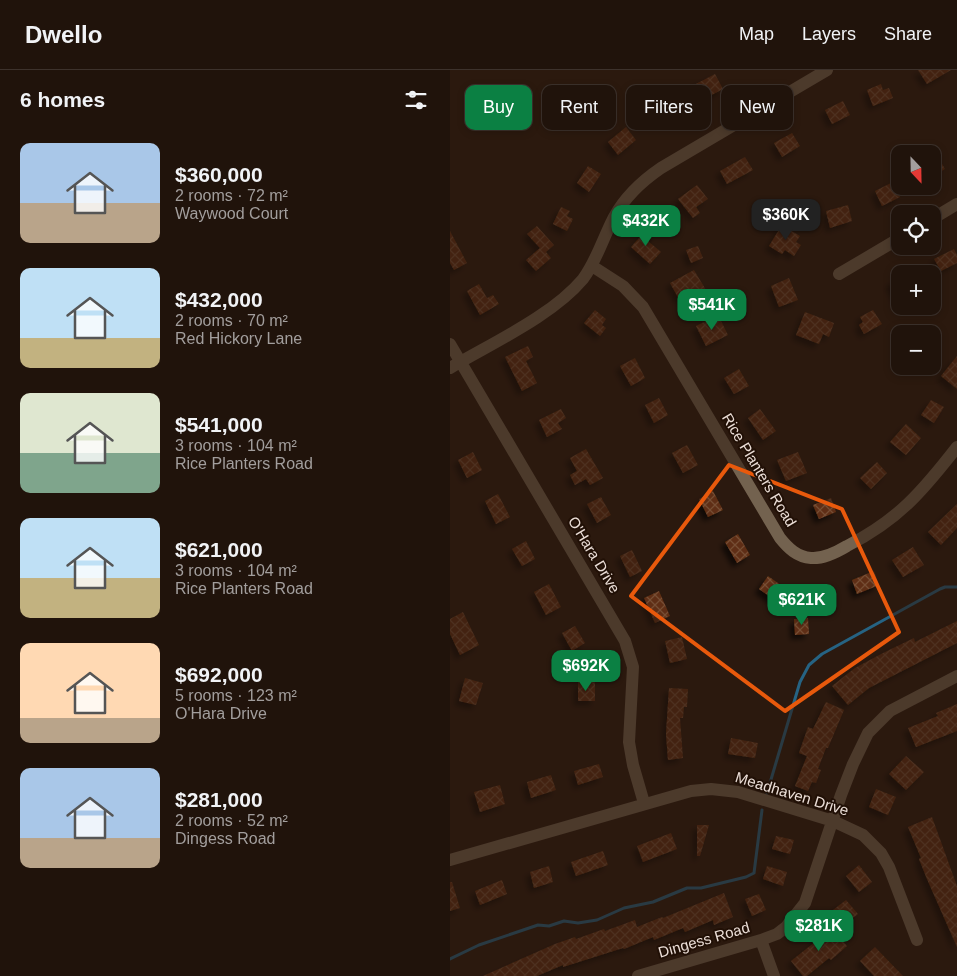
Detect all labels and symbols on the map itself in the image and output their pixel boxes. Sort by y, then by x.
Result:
north arrow [891,145,941,195]
pin: $360K [751,198,821,241]
pin: $432K [611,204,681,247]
pin: $541K [677,288,747,331]
street label: Rice Planters Road [719,410,800,530]
street label: O'Hara Drive [565,513,624,596]
pin: $621K [767,584,837,626]
pin: $692K [551,650,621,692]
street label: Meadhaven Drive [733,768,851,819]
pin: $281K [784,910,854,952]
street label: Dingess Road [656,918,751,961]

